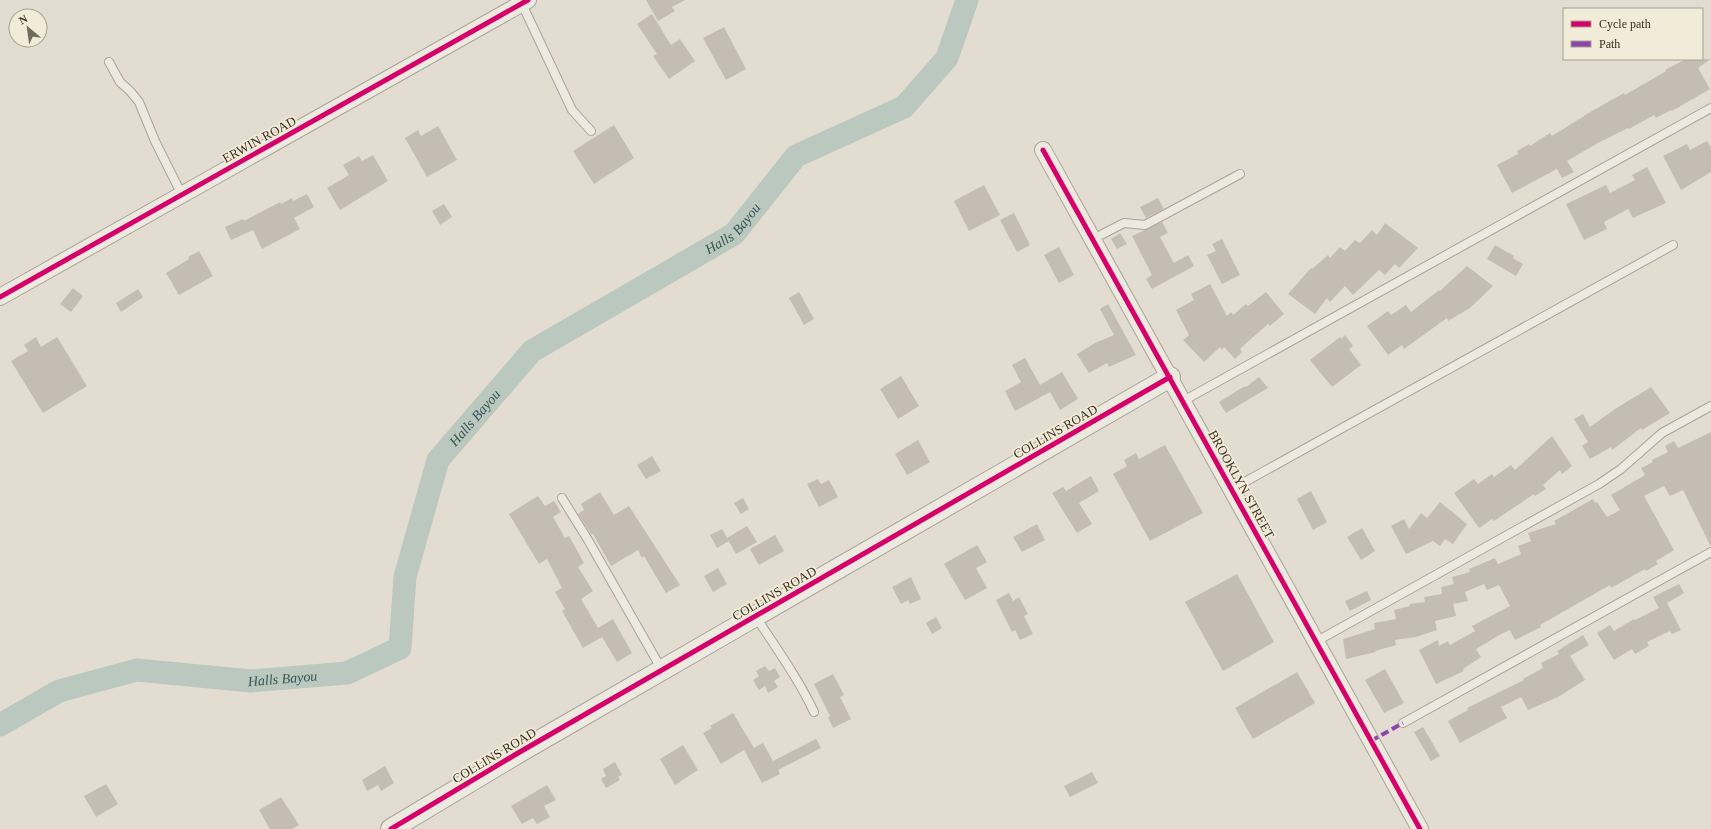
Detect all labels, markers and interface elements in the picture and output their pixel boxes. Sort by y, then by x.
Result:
north arrow [8,8,48,48]
legend [1563,8,1703,60]
text: N [17,12,30,26]
text: Cycle path [1599,17,1651,31]
text: Path [1599,37,1620,51]
street label: ERWIN ROAD [220,113,299,166]
water label: Halls Bayou [702,200,764,258]
water label: Halls Bayou [446,387,503,450]
street label: COLLINS ROAD [1010,401,1100,462]
street label: BROOKLYN STREET [1205,427,1278,541]
street label: COLLINS ROAD [729,563,819,624]
water label: Halls Bayou [246,669,318,689]
street label: COLLINS ROAD [450,725,539,786]

